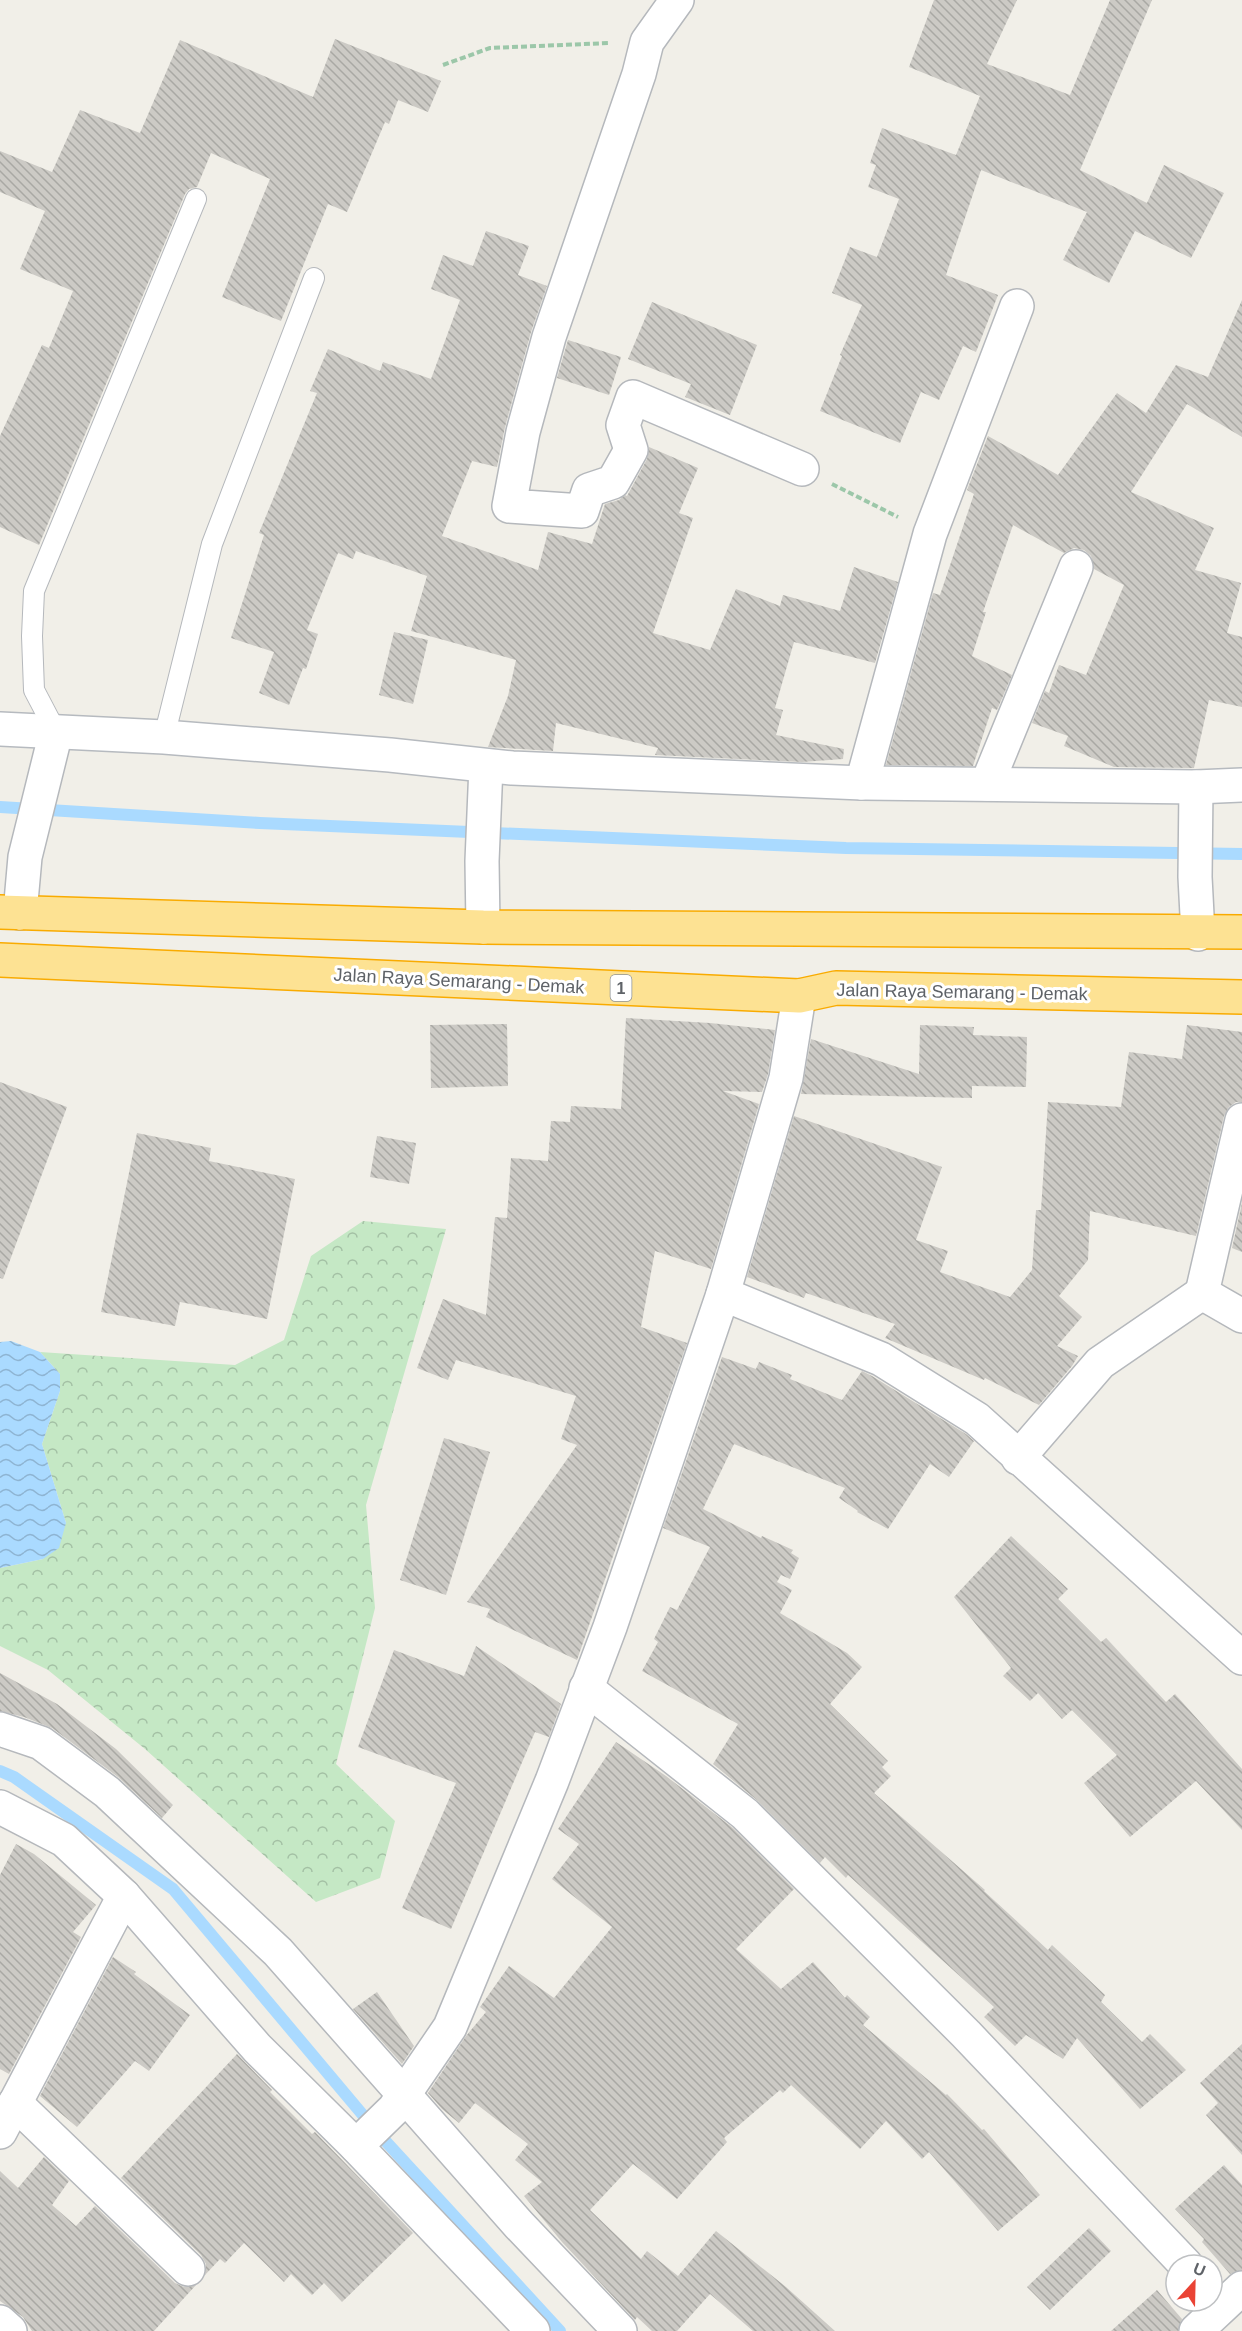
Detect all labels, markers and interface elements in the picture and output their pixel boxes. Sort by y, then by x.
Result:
street label: Jalan Raya Semarang - Demak [333,964,586,998]
road number: 1 [610,975,632,1001]
street label: Jalan Raya Semarang - Demak [836,980,1089,1004]
north arrow [1164,2253,1224,2313]
text: U [1191,2260,1208,2280]

